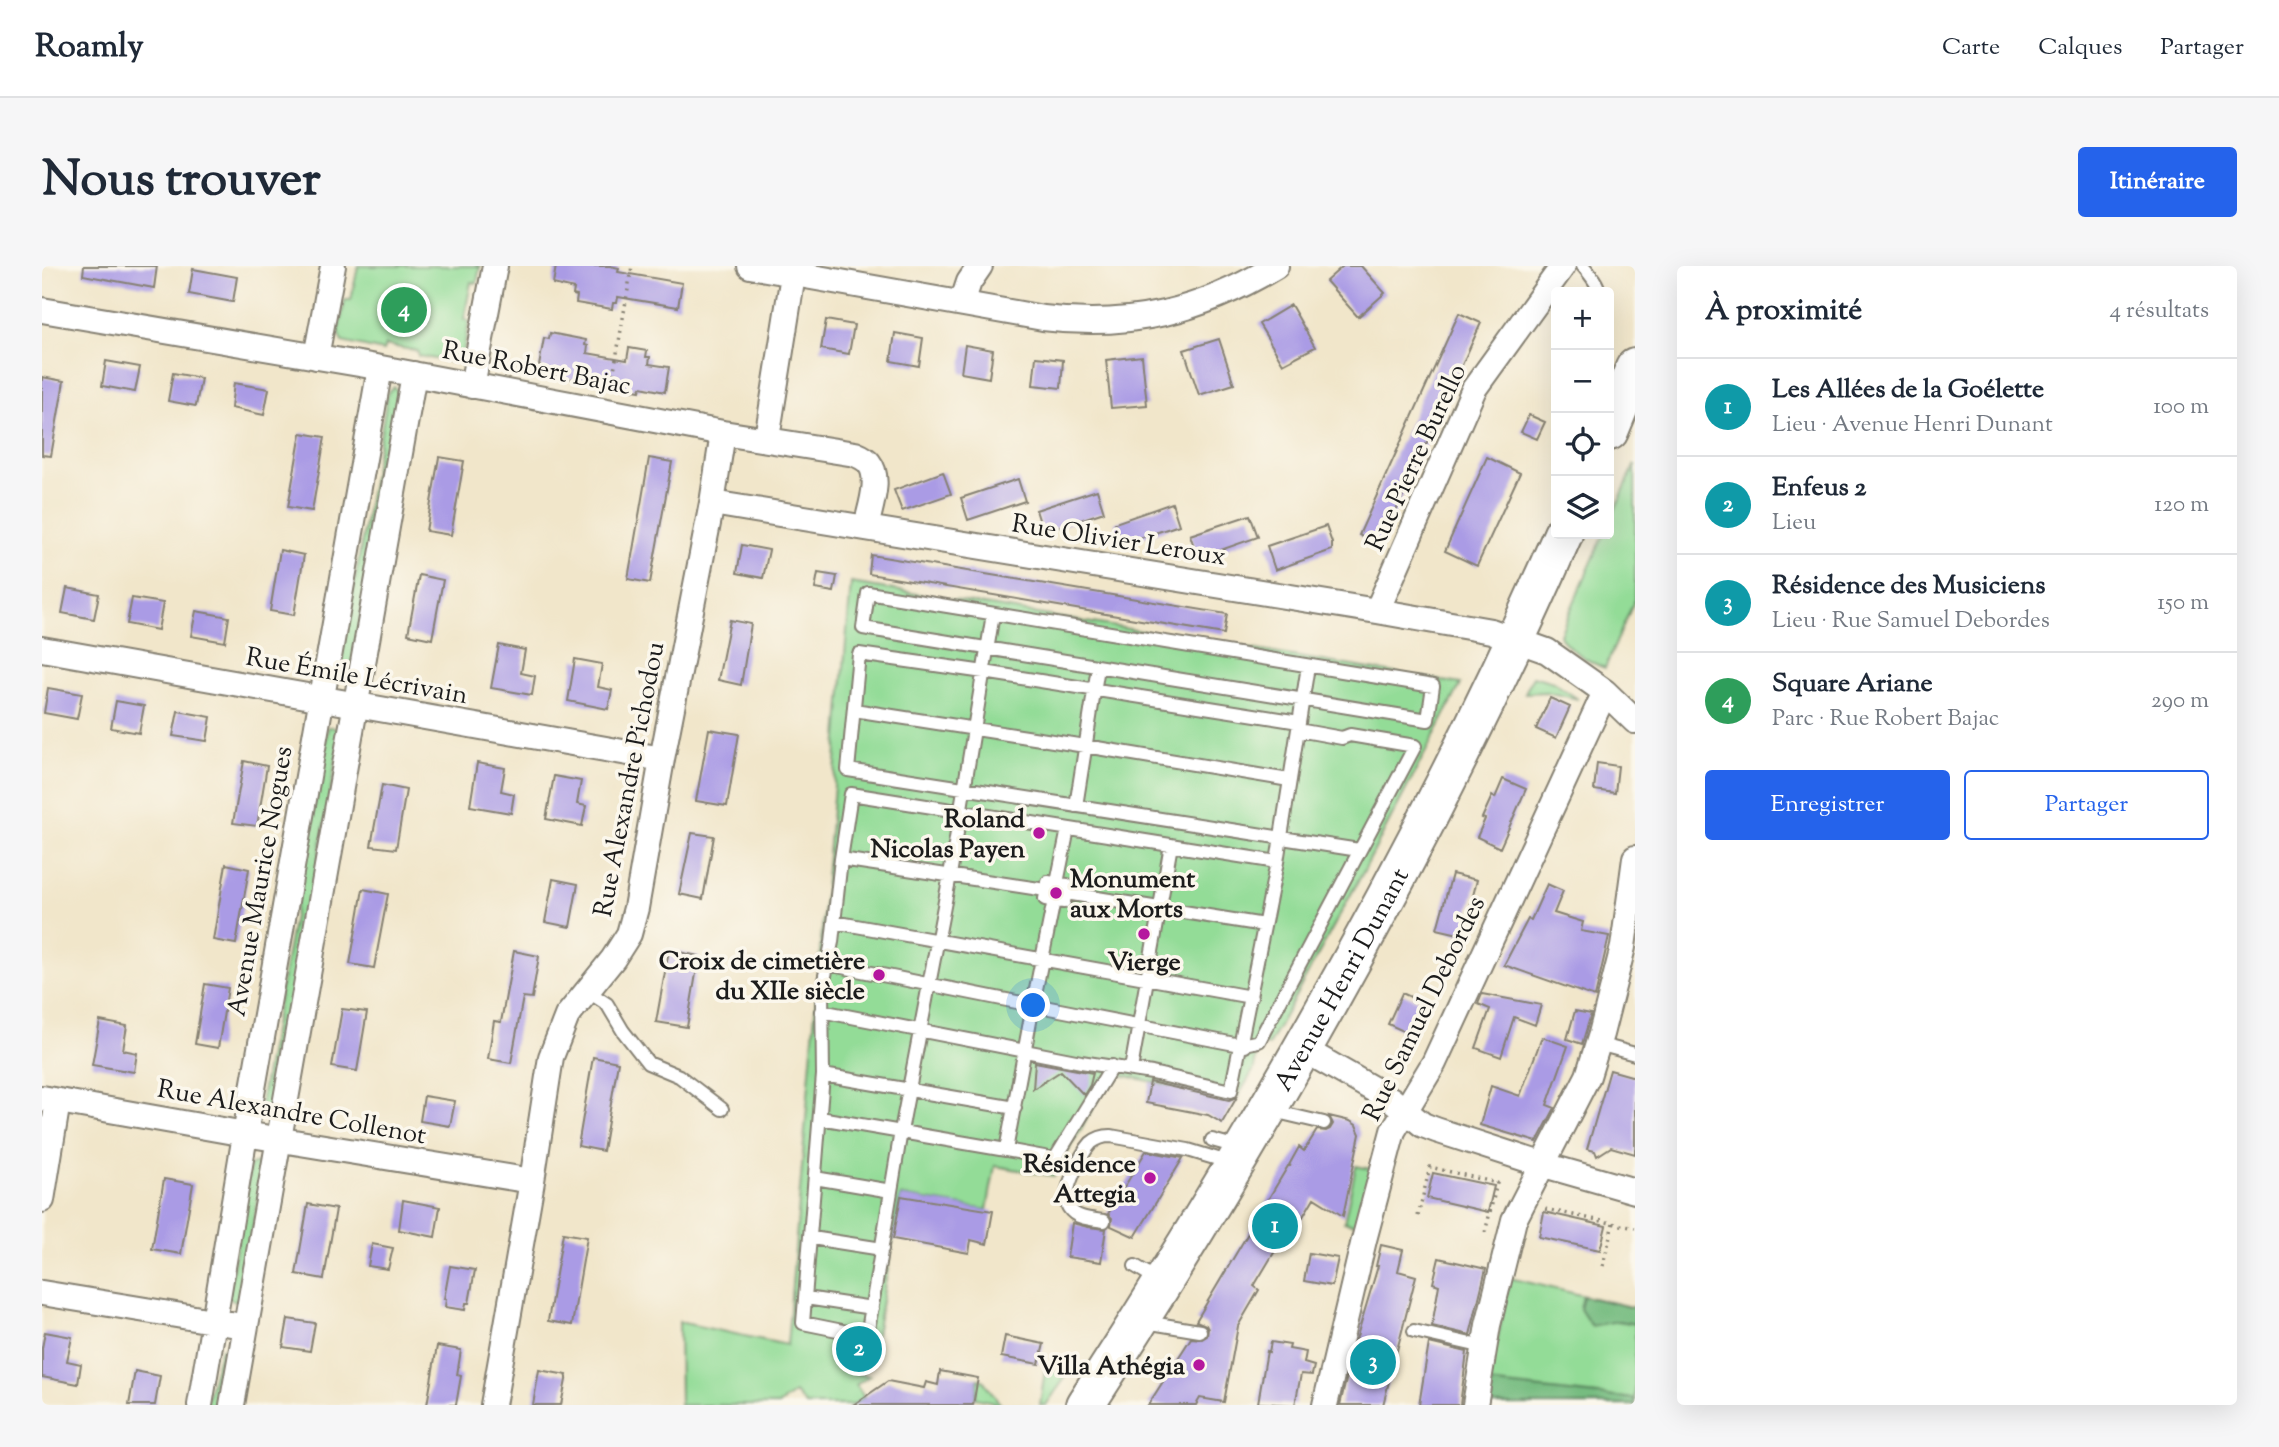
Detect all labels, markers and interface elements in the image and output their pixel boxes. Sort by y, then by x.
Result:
text: Roamly [35,24,144,72]
text: Carte [1942,31,2000,65]
text: Calques [2038,31,2122,65]
text: Partager [2160,31,2244,65]
text: Nous trouver [42,147,321,217]
button: Itinéraire [2078,147,2237,217]
pin: 4 [381,284,427,336]
map controls [1551,287,1614,539]
button: + [1551,287,1614,350]
text: À proximité [1705,290,1862,333]
text: 4 résultats [2110,295,2209,328]
street label: Rue Robert Bajac [439,333,634,406]
button: − [1551,350,1614,413]
street label: Rue Pierre Burello [1358,358,1477,558]
text: Les Allées de la Goélette [1772,372,2044,409]
text: 1 [1724,391,1732,424]
text: 100 m [2153,391,2209,424]
text: Lieu · Avenue Henri Dunant [1772,409,2053,442]
button: locate [1551,413,1614,476]
text: Enfeus 2 [1772,470,1867,507]
button: layers [1551,476,1614,539]
text: 2 [1723,489,1733,522]
text: 120 m [2154,489,2209,522]
street label: Rue Olivier Leroux [1009,506,1228,577]
text: Lieu [1772,507,1816,540]
text: Résidence des Musiciens [1772,568,2046,605]
text: 3 [1723,587,1733,620]
text: 150 m [2157,587,2209,620]
text: Lieu · Rue Samuel Debordes [1772,605,2050,638]
street label: Rue Alexandre Pichodou [586,639,675,920]
street label: Rue Émile Lécrivain [243,640,470,715]
text: Square Ariane [1772,666,1933,703]
text: 4 [1722,685,1734,718]
text: 290 m [2151,685,2209,718]
text: Parc · Rue Robert Bajac [1772,703,1999,736]
street label: Avenue Maurice Nogues [219,743,303,1020]
button: Enregistrer [1705,770,1950,840]
button: Partager [1964,770,2209,840]
place label: Roland Nicolas Payen [870,802,1026,869]
marker: Roland Nicolas Payen [1031,825,1047,841]
place label: Monument aux Morts [1070,862,1195,929]
street label: Avenue Henri Dunant [1266,862,1420,1099]
marker: Monument aux Morts [1048,885,1064,901]
street label: Rue Samuel Debordes [1355,890,1496,1128]
marker: Vierge [1136,926,1152,942]
place label: Croix de cimetière du XIIe siècle [659,944,865,1011]
place label: Vierge [1107,945,1181,982]
marker: Croix de cimetière du XIIe siècle [871,967,887,983]
your location [1016,988,1050,1022]
street label: Rue Alexandre Collenot [154,1072,429,1155]
place label: Résidence Attegia [1023,1147,1136,1214]
marker: Résidence Attegia [1142,1170,1158,1186]
pin: 1 [1252,1200,1298,1252]
pin: 2 [836,1323,882,1375]
pin: 3 [1350,1336,1396,1388]
place label: Villa Athégia [1037,1349,1185,1386]
marker: Villa Athégia [1191,1357,1207,1373]

